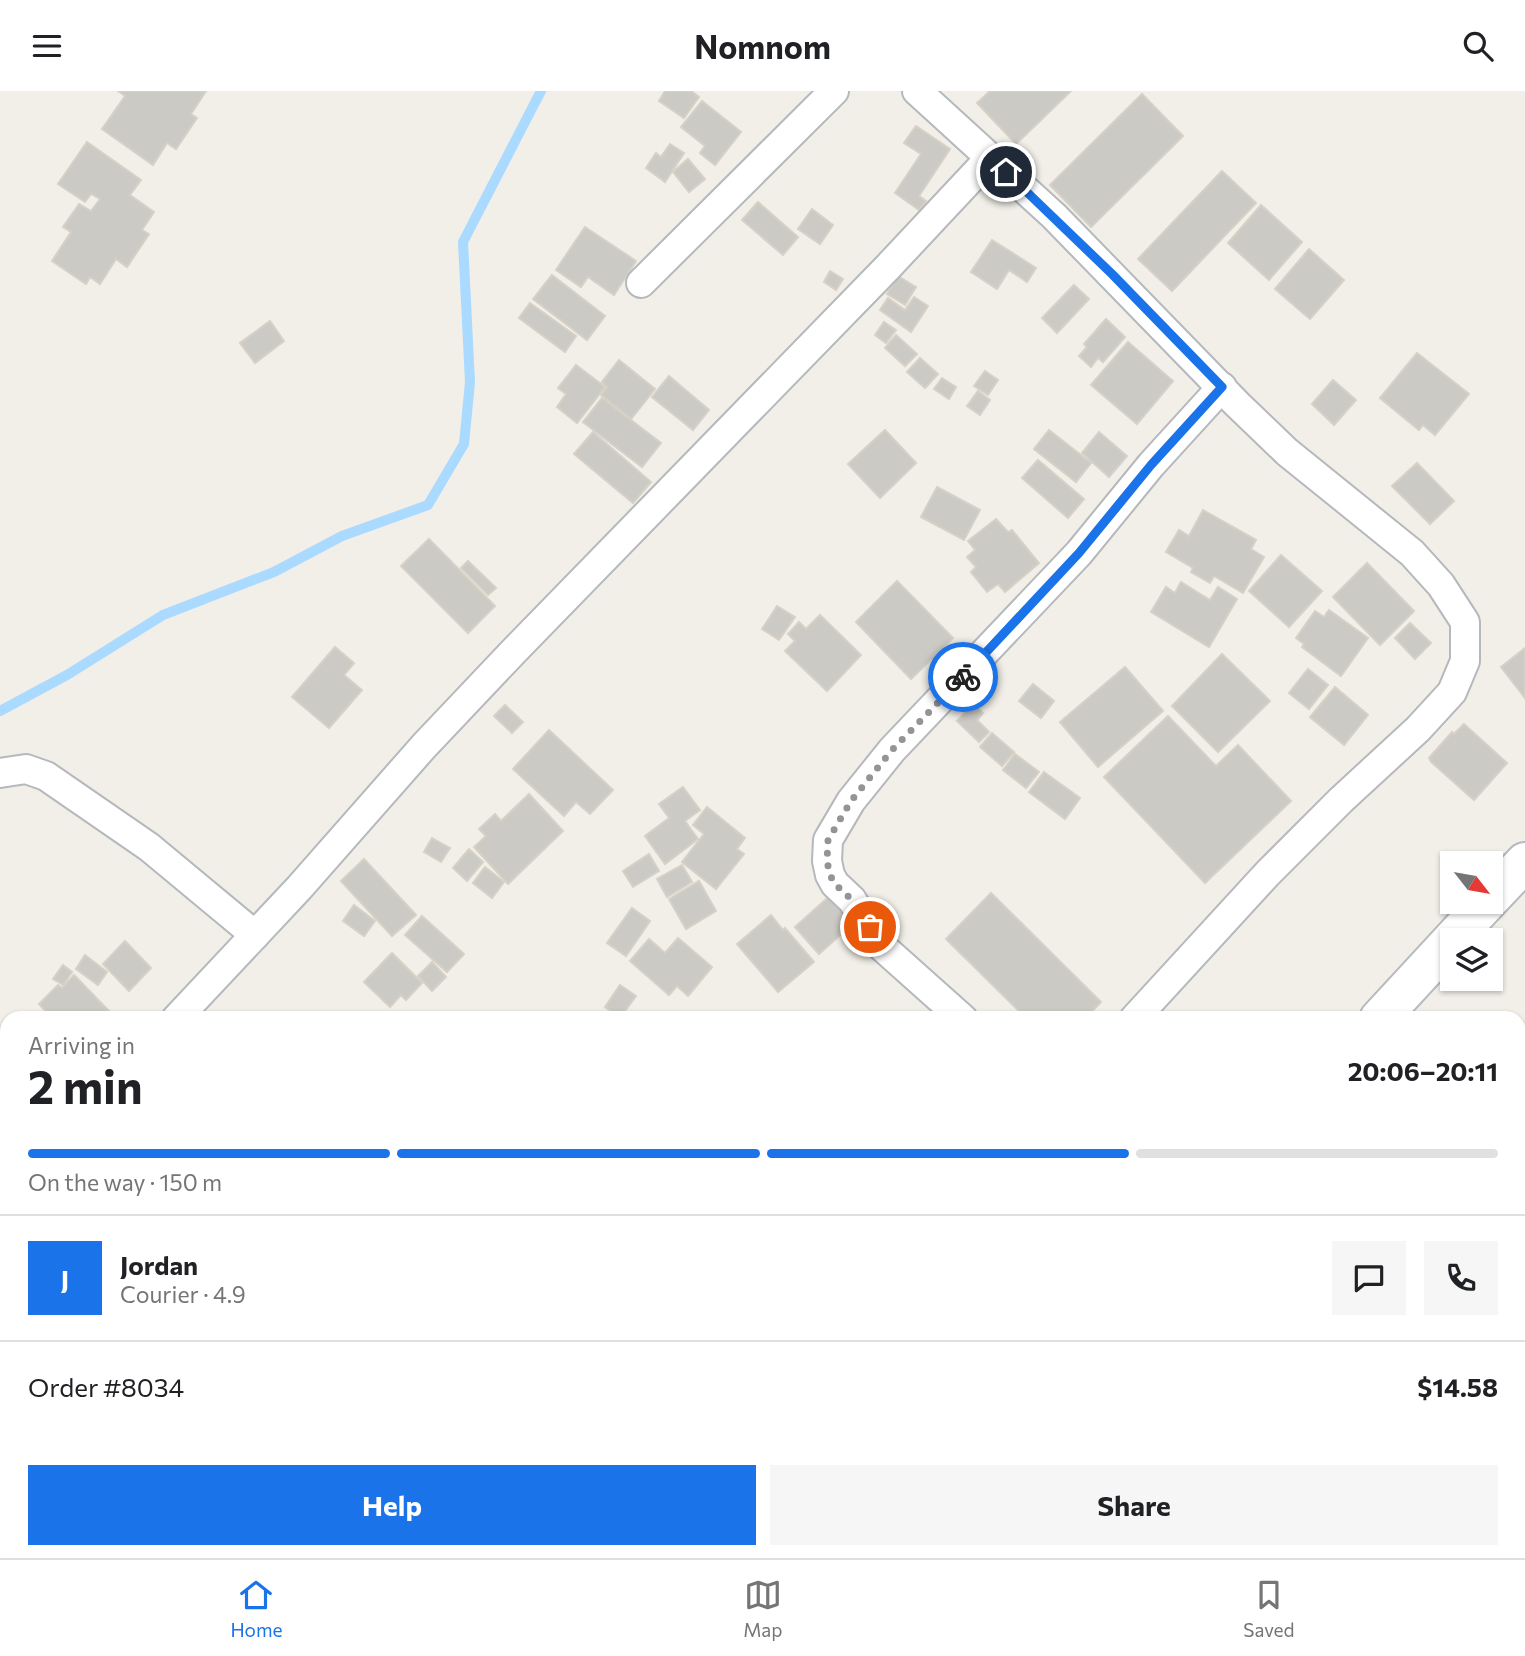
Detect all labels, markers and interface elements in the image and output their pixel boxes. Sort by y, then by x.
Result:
text: Nomnom [694,26,831,66]
icon: menu [28,27,66,65]
icon: search [1459,27,1497,65]
pin [976,142,1036,202]
icon: home [987,153,1025,191]
courier [928,642,998,712]
icon: bike [944,658,982,696]
north arrow [1440,851,1503,913]
map controls [1440,851,1503,991]
pin [840,897,900,957]
icon: bag [851,908,889,946]
button: layers [1440,928,1503,991]
text: Arriving in [28,1031,135,1059]
text: 20:06–20:11 [1348,1055,1498,1086]
text: 2 min [28,1057,143,1113]
text: On the way · 150 m [28,1168,222,1196]
button: chat [1332,1241,1406,1315]
button: phone [1424,1241,1498,1315]
text: Jordan [120,1249,198,1280]
text: J [61,1263,69,1294]
text: Courier · 4.9 [120,1280,246,1308]
text: Order #8034 [28,1371,184,1402]
text: $14.58 [1417,1371,1498,1402]
button: Help [28,1465,756,1545]
button: Share [770,1465,1498,1545]
tab: Home [230,1576,283,1641]
tab: Map [743,1576,783,1641]
tab: Saved [1243,1576,1295,1641]

